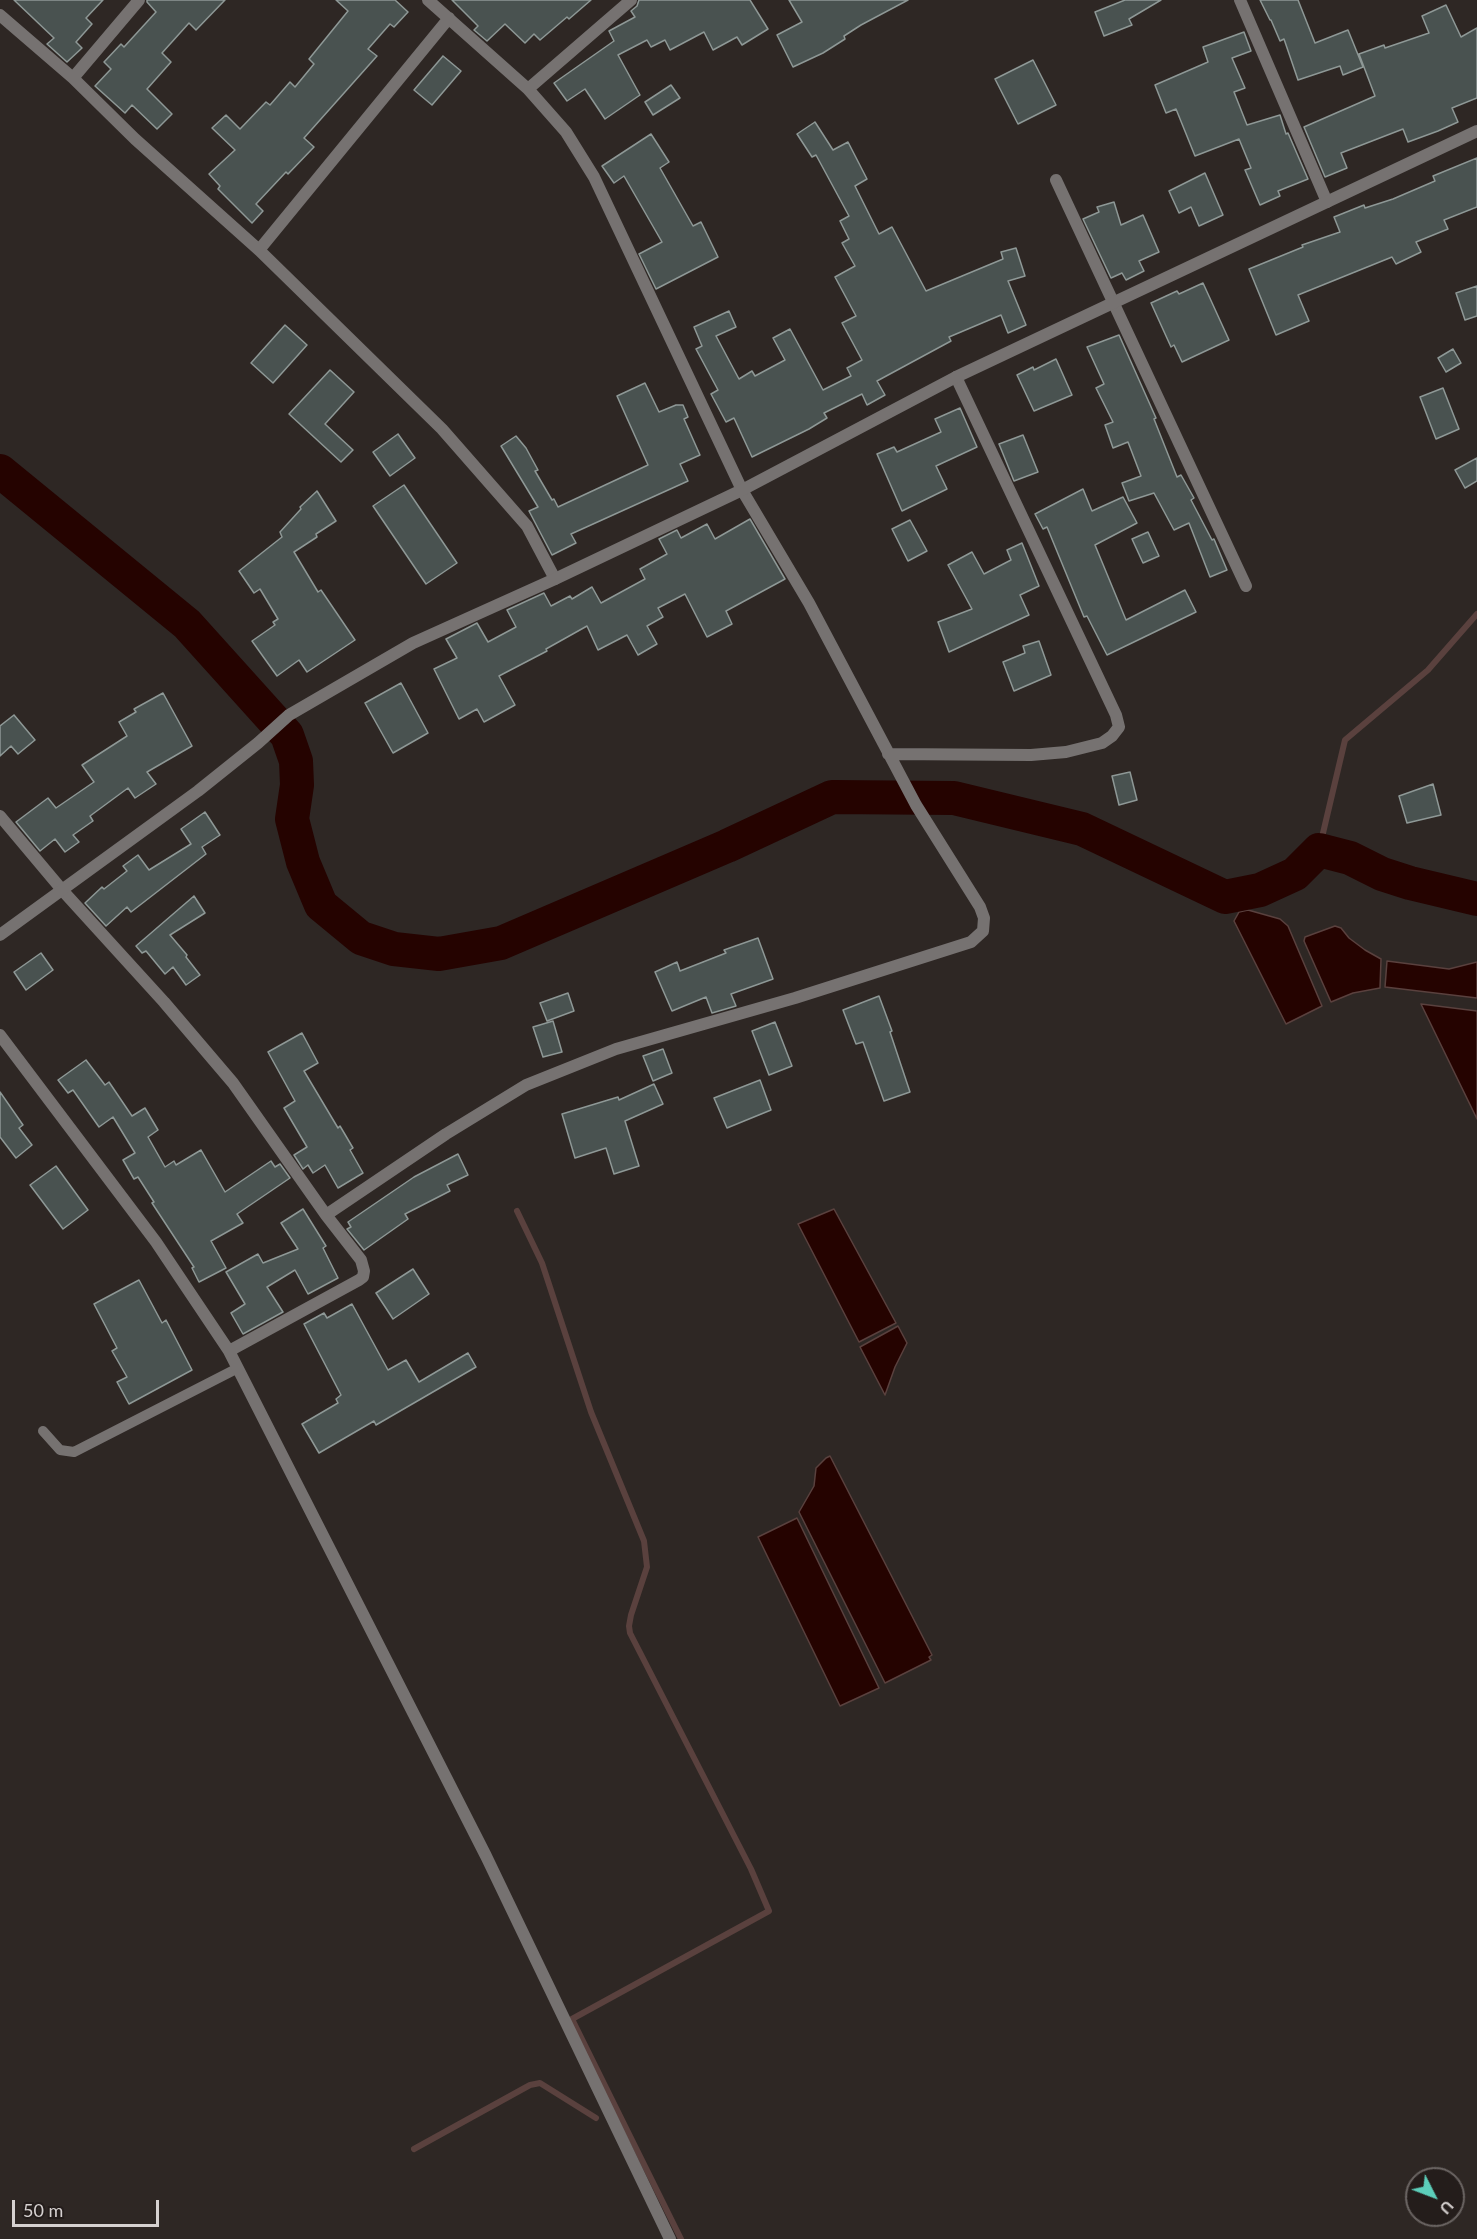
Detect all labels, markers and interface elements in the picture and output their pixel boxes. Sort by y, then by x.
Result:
north arrow [1405,2167,1465,2227]
scale bar [15,2188,162,2226]
text: U [1436,2197,1458,2219]
text: 50 m [23,2199,63,2221]

